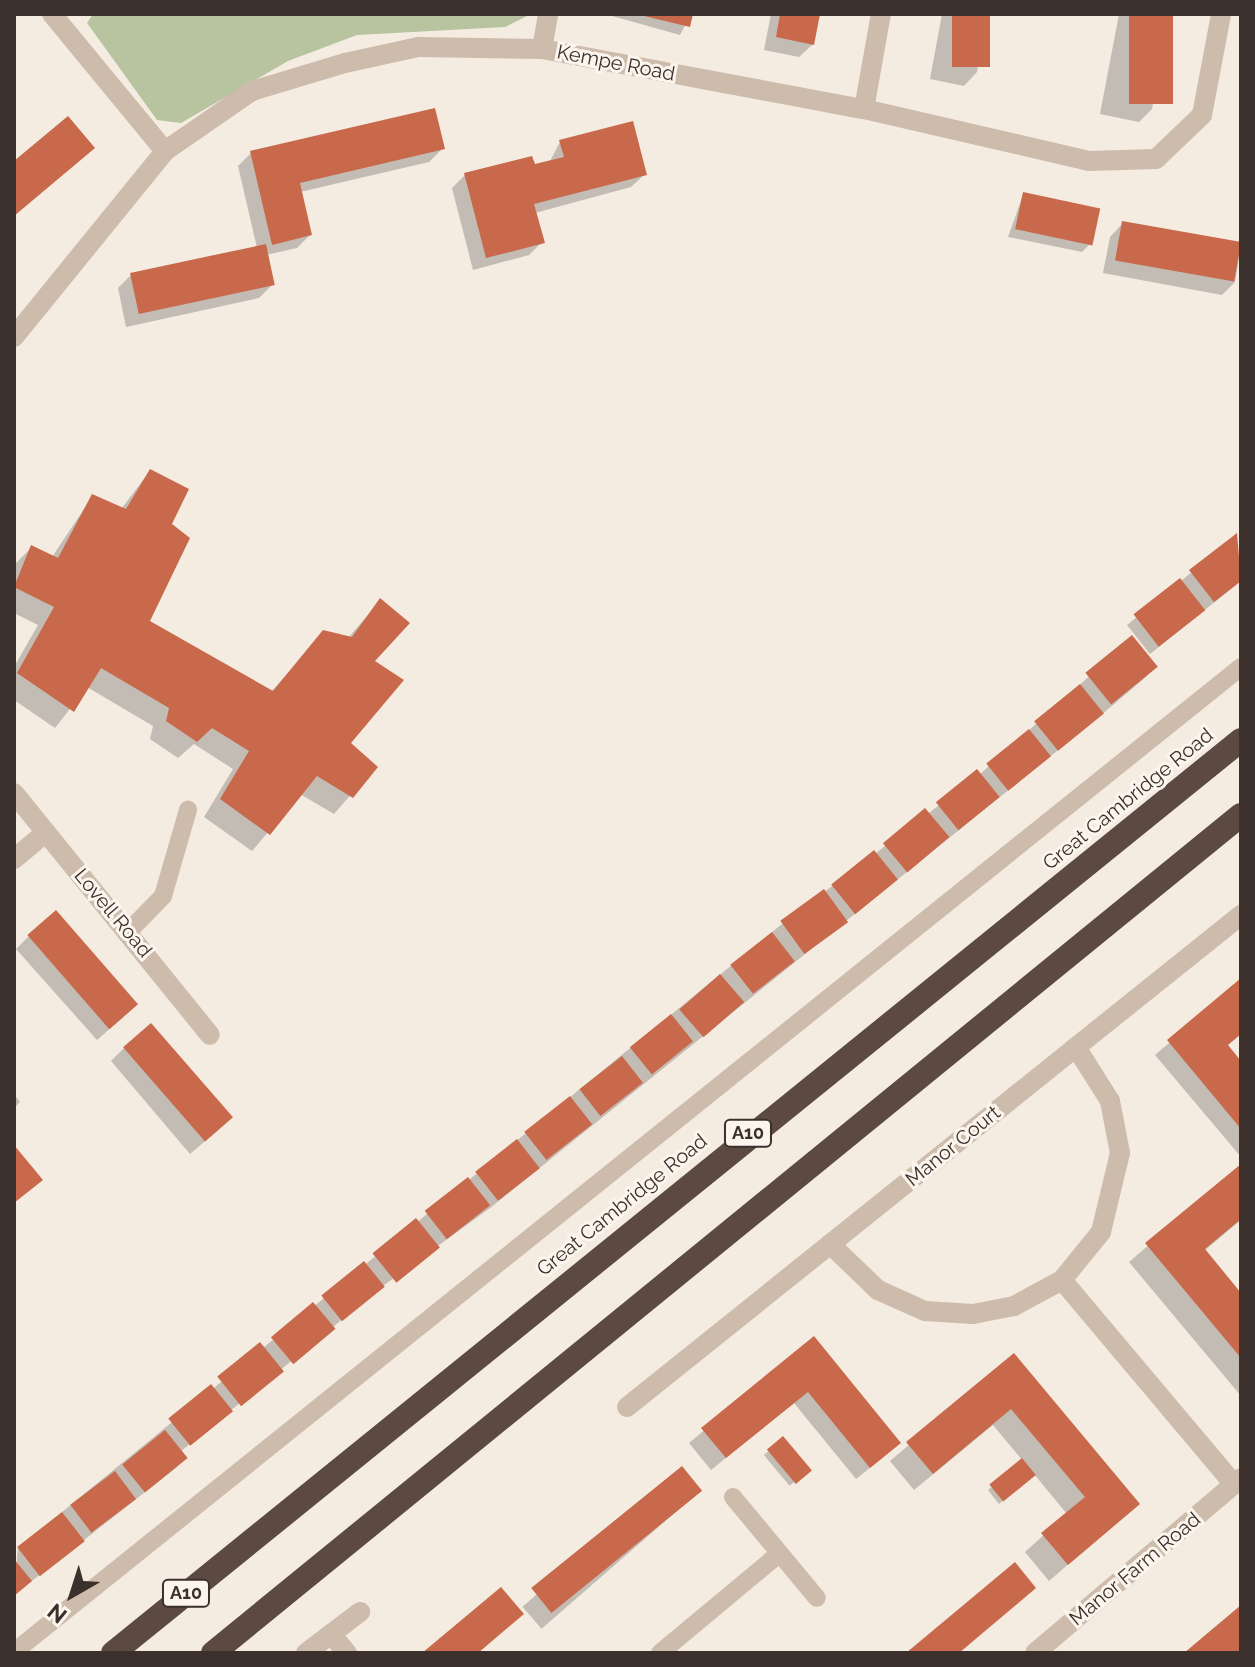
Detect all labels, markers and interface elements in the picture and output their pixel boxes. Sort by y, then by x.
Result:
street label: Kempe Road [555,40,677,86]
street label: Great Cambridge Road [1038,723,1218,875]
street label: Lovell Road [69,864,157,962]
street label: Manor Court [901,1100,1005,1192]
road number: A10 [722,1119,774,1147]
street label: Great Cambridge Road [532,1129,712,1281]
street label: Manor Farm Road [1065,1507,1205,1631]
north arrow [32,1555,112,1635]
road number: A10 [160,1579,212,1607]
text: N [42,1598,72,1629]

